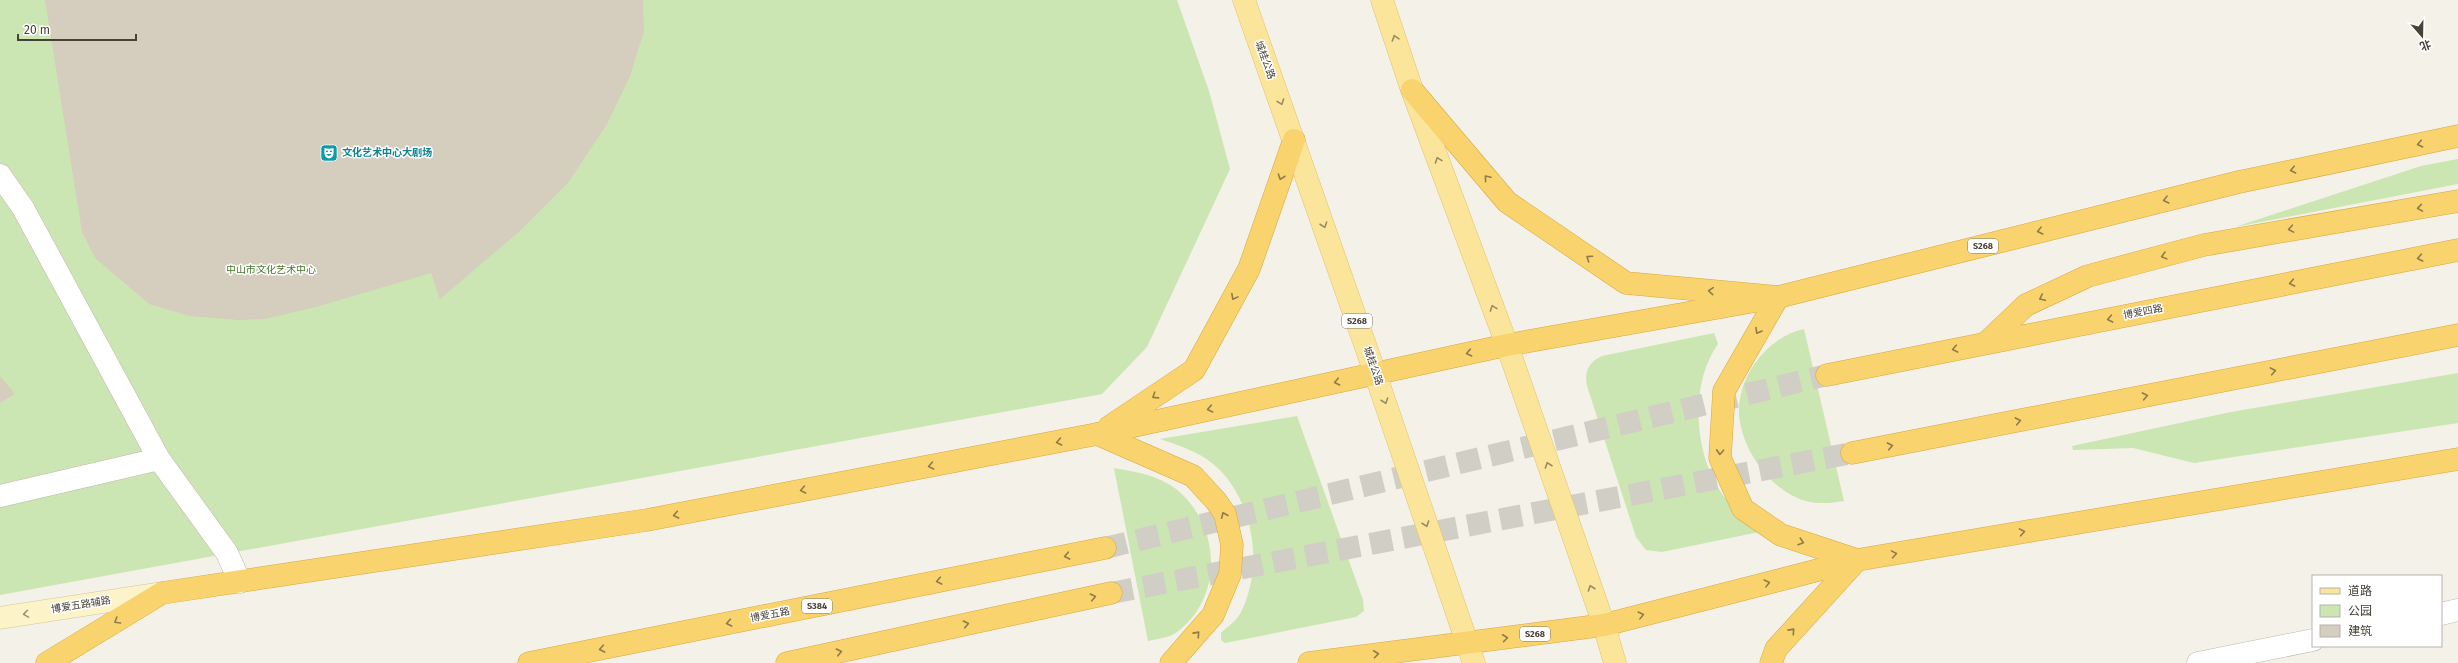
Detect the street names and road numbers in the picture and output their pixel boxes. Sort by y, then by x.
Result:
street label: 城桂公路 [1253,39,1277,81]
road number: S268 [1968,239,1998,253]
street label: 博爱四路 [2122,302,2164,322]
road number: S268 [1342,314,1372,328]
street label: 城桂公路 [1361,345,1385,387]
street label: 博爱五路辅路 [50,594,112,616]
road number: S384 [802,599,832,613]
street label: 博爱五路 [749,605,791,625]
road number: S268 [1520,627,1550,641]

